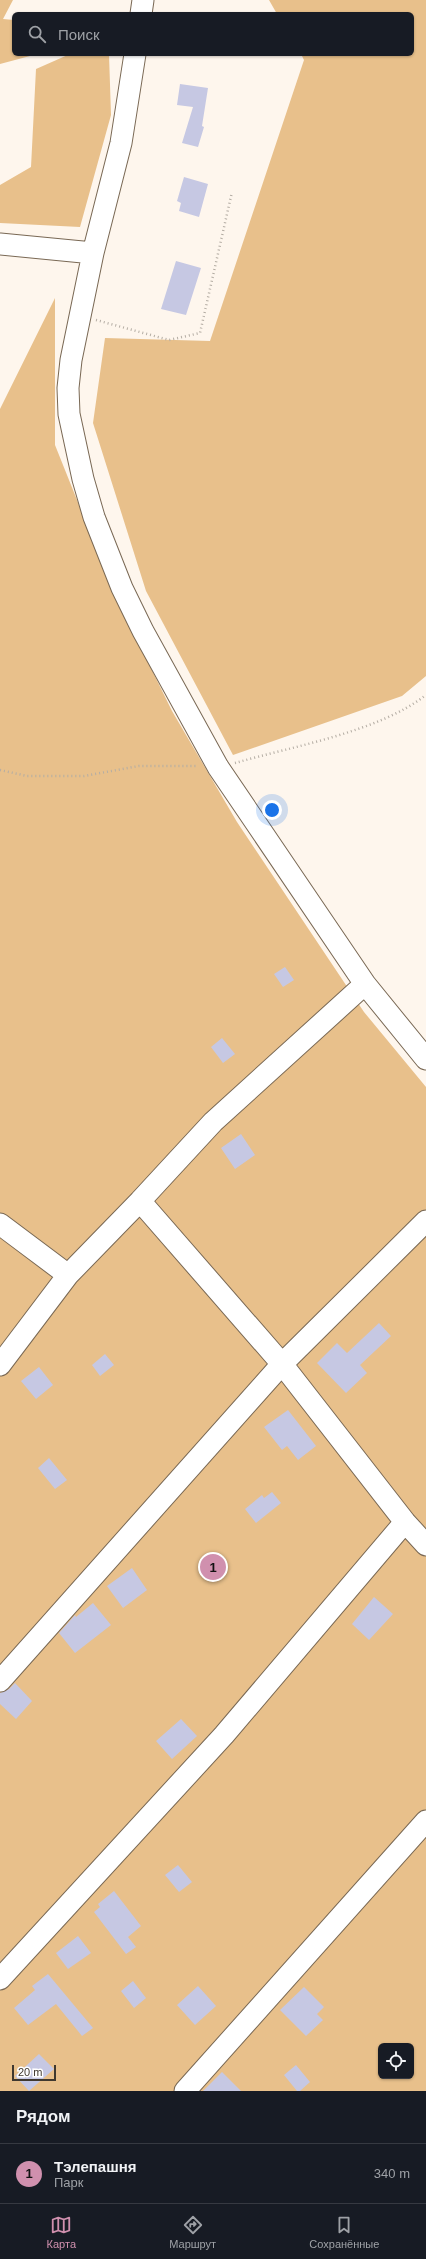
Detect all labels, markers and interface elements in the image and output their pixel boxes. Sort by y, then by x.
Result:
search box [12,12,414,56]
icon: search [26,23,48,45]
text: Поиск [58,26,100,43]
your location [262,800,282,820]
pin: 1 [200,1552,226,1582]
map controls [378,2043,414,2079]
button: locate [378,2043,414,2079]
scale bar [12,2063,56,2082]
text: 20 m [18,2066,42,2078]
text: Рядом [16,2107,71,2126]
text: Тэлепашня [54,2158,136,2175]
text: 1 [25,2166,33,2181]
text: 340 m [374,2166,410,2181]
text: Парк [54,2175,84,2190]
tab: Карта [47,2214,76,2250]
tab: Маршрут [169,2214,216,2250]
tab: Сохранённые [309,2214,379,2250]

